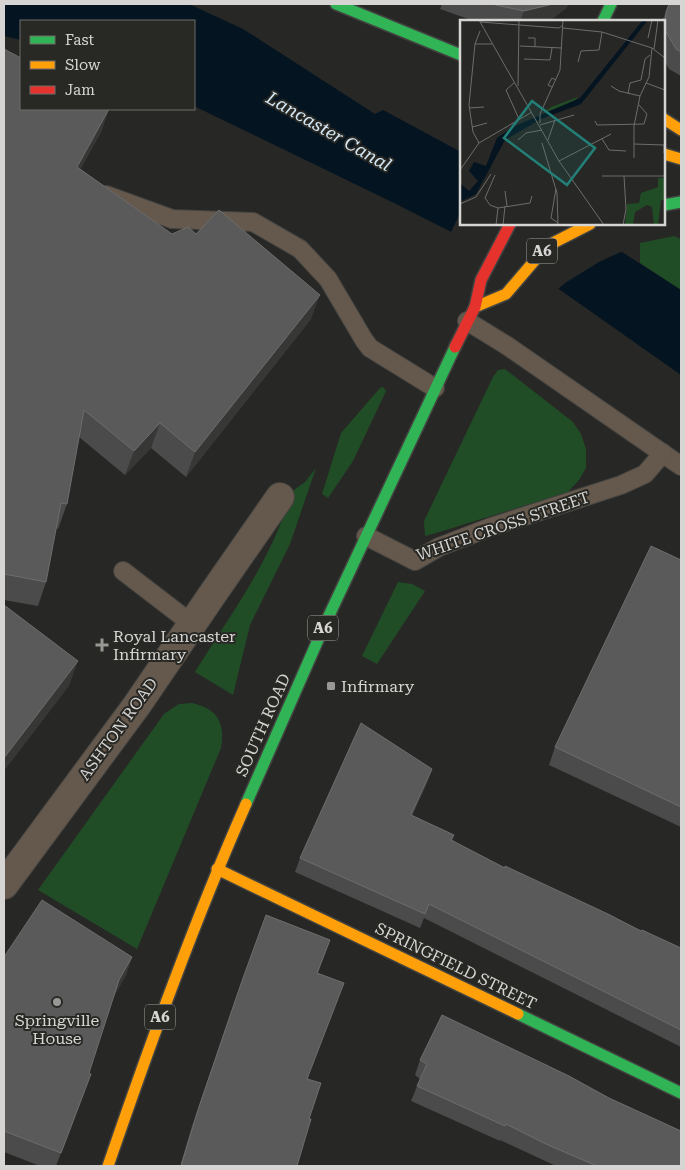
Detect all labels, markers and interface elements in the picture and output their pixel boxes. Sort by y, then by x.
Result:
legend [20,20,195,110]
inset map [460,20,665,225]
text: Fast [65,31,95,49]
text: Slow [65,56,101,74]
text: Jam [65,81,95,99]
water label: Lancaster Canal [262,86,395,175]
road number: A6 [527,238,557,264]
street label: WHITE CROSS STREET [414,487,592,565]
road number: A6 [308,616,338,640]
place label: Royal Lancaster Infirmary [113,627,236,664]
marker: Royal Lancaster Infirmary [95,638,109,652]
street label: SOUTH ROAD [232,671,294,779]
street label: ASHTON ROAD [75,674,161,784]
place label: Infirmary [341,677,415,696]
marker: Infirmary [325,680,337,692]
street label: SPRINGFIELD STREET [372,919,540,1014]
marker: Springville House [51,996,63,1008]
road number: A6 [145,1004,175,1030]
place label: Springville House [15,1011,100,1048]

